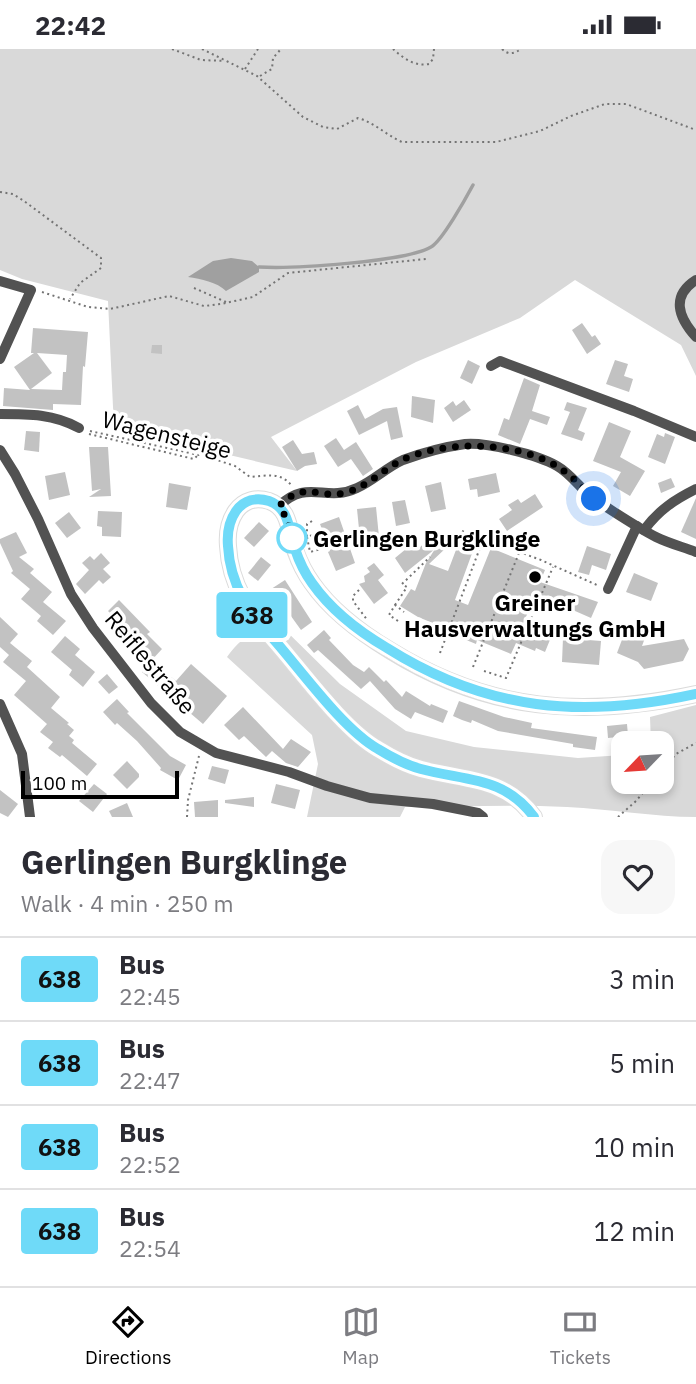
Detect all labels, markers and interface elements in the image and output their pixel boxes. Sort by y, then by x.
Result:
text: 22:42 [35,8,106,42]
street label: Wagensteige [99,403,235,465]
your location [576,481,611,516]
marker: Gerlingen Burgklinge [277,523,307,553]
place label: Gerlingen Burgklinge [313,523,540,553]
marker: Greiner Hausverwaltungs GmbH [527,569,543,585]
place label: Greiner Hausverwaltungs GmbH [404,587,666,643]
line badge: 638 [212,592,292,638]
text: 638 [230,599,274,631]
street label: Reiflestraße [99,604,203,720]
north arrow [611,731,674,795]
map controls [611,731,674,794]
scale bar [21,768,178,800]
text: 100 m [32,771,87,795]
text: Gerlingen Burgklinge [21,840,347,883]
button: heart [601,840,675,914]
text: Walk · 4 min · 250 m [21,888,234,918]
text: Bus [119,947,165,981]
text: 3 min [609,962,675,996]
text: 638 [38,963,81,995]
text: 22:45 [119,981,181,1011]
text: Bus [119,1031,165,1065]
text: 5 min [609,1046,675,1080]
text: 638 [38,1047,81,1079]
text: 22:47 [119,1065,181,1095]
text: Bus [119,1115,165,1149]
text: 10 min [594,1130,675,1164]
text: 638 [38,1131,81,1163]
text: 22:52 [119,1149,181,1179]
text: Bus [119,1199,165,1233]
text: 12 min [594,1214,675,1248]
text: 638 [38,1215,81,1247]
text: 22:54 [119,1233,181,1263]
tab: Directions [85,1303,172,1369]
tab: Map [342,1303,380,1369]
tab: Tickets [550,1303,611,1369]

